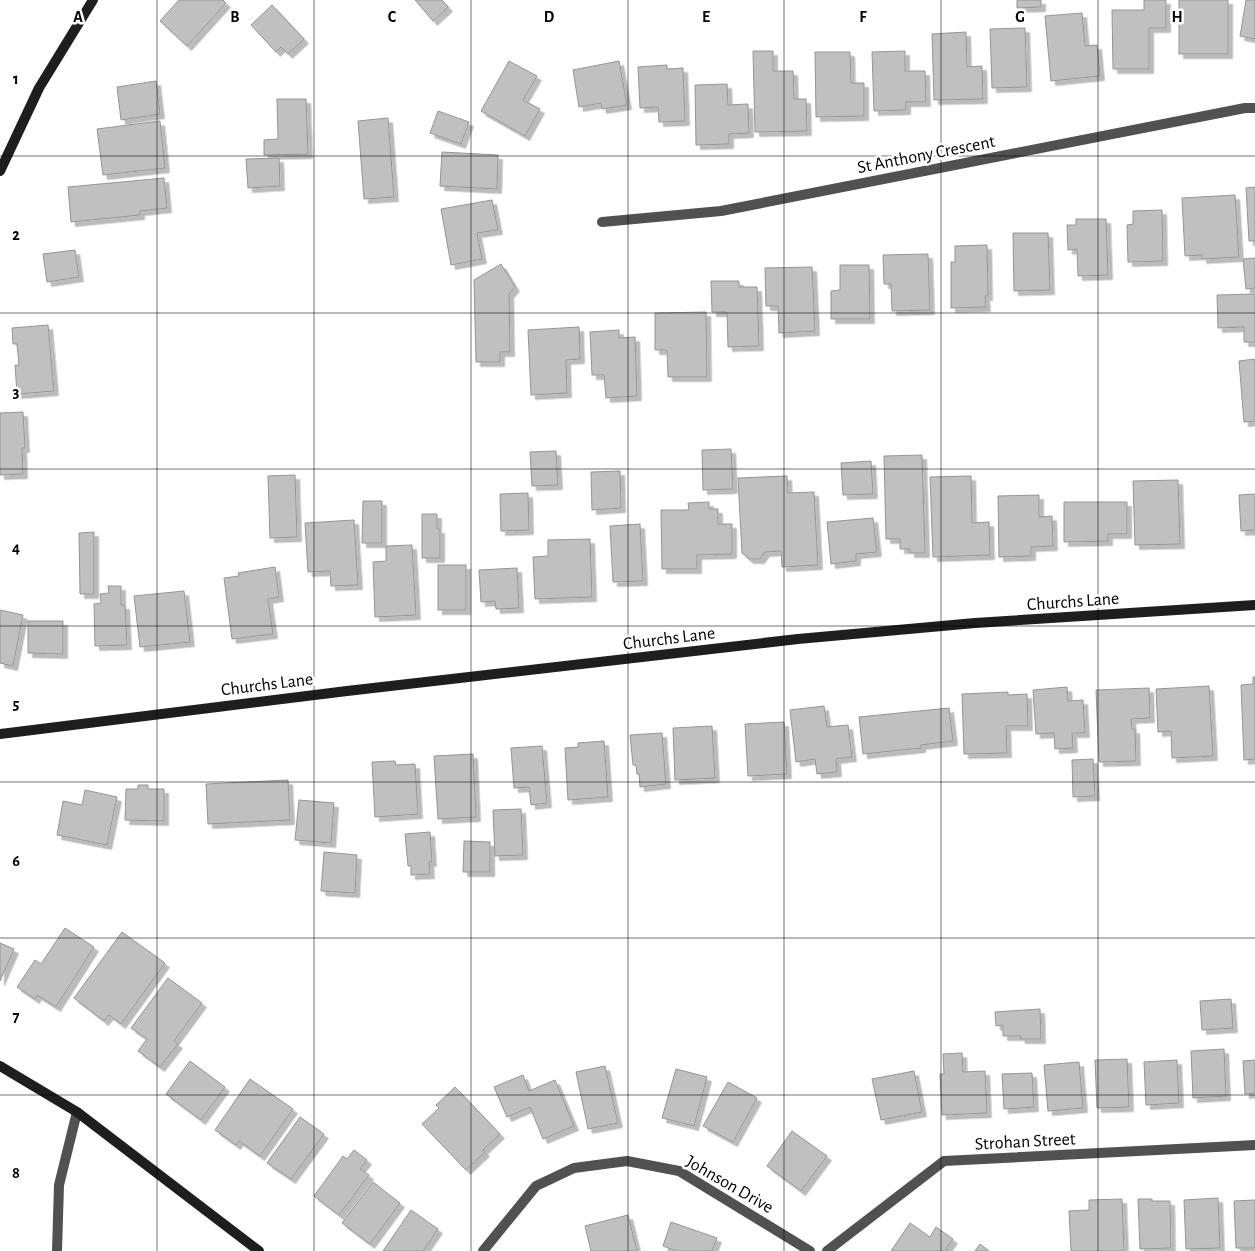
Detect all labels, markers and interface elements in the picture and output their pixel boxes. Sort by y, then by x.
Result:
text: A [73,9,83,25]
text: B [230,9,240,25]
text: C [388,9,397,25]
text: D [544,9,555,25]
text: E [702,9,710,25]
text: F [859,9,867,25]
text: G [1015,9,1025,25]
text: H [1171,9,1183,25]
text: 1 [13,71,19,87]
street label: St Anthony Crescent [856,133,997,177]
text: 2 [12,227,20,243]
text: 3 [13,384,20,400]
text: 4 [12,540,20,556]
street label: Churchs Lane [1026,590,1120,614]
street label: Churchs Lane [622,624,716,654]
street label: Churchs Lane [220,670,314,700]
text: 5 [13,696,20,712]
text: 6 [12,853,20,869]
text: 7 [13,1009,20,1025]
street label: Strohan Street [974,1130,1076,1154]
street label: Johnson Drive [683,1153,776,1217]
text: 8 [12,1165,20,1181]

